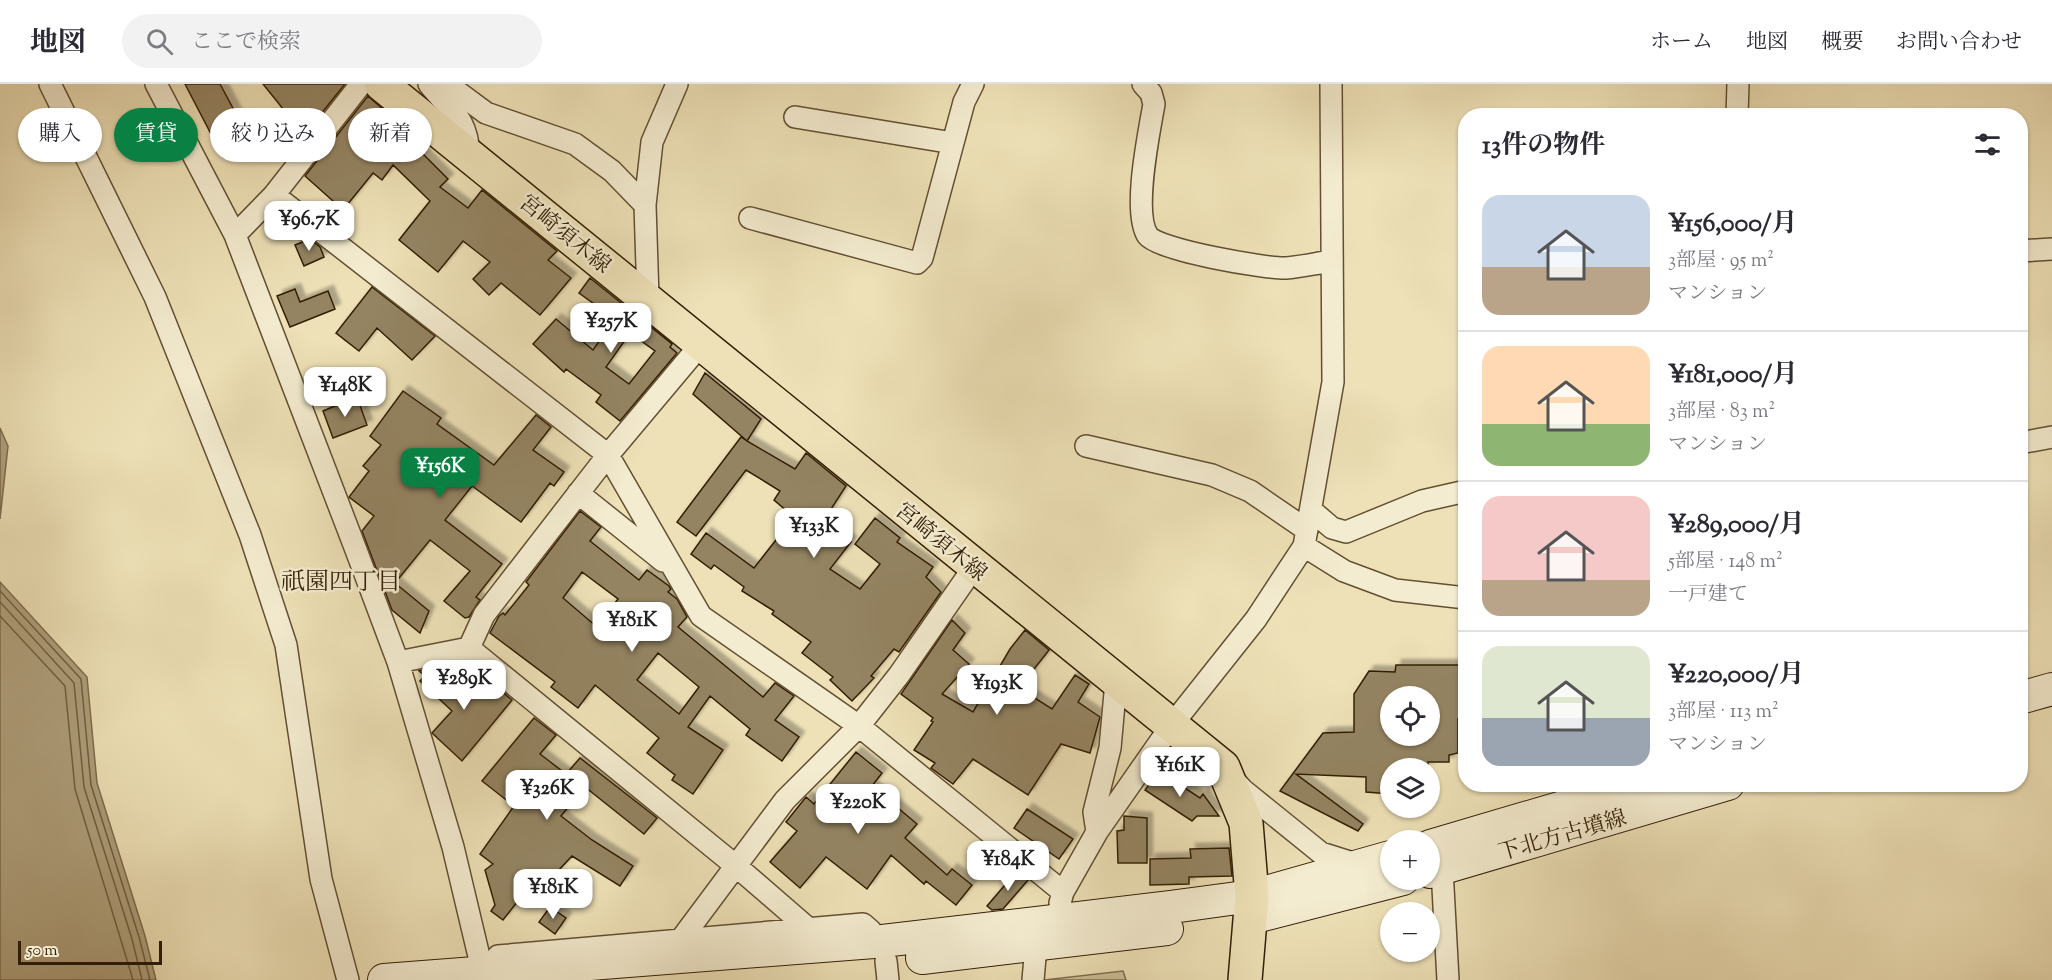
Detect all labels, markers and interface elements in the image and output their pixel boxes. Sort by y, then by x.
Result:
search box [122,14,542,68]
text: 地図 [30,24,86,64]
icon: search [143,25,176,58]
text: ここで検索 [191,27,301,59]
text: ホーム [1650,28,1713,58]
text: 地図 [1746,28,1788,58]
text: 概要 [1821,28,1863,58]
text: お問い合わせ [1896,28,2022,58]
chip: 購入 [18,108,102,162]
chip: 賃貸 [114,108,198,162]
chip: 絞り込み [210,108,336,162]
chip: 新着 [348,108,432,162]
text: 13件の物件 [1482,128,1605,165]
icon: filters [1971,128,2004,161]
street label: 宮崎須木線 [511,188,617,282]
pin: ¥96.7K [260,201,358,252]
text: ¥96.7K [278,206,340,235]
text: ¥156,000/月 [1668,206,1797,243]
icon: home [1530,219,1602,291]
text: 3部屋 · 95 m² [1668,247,1774,276]
text: マンション [1668,280,1767,309]
pin: ¥257K [569,303,653,354]
text: ¥257K [584,308,638,337]
text: ¥181,000/月 [1668,357,1798,394]
pin: ¥148K [303,367,387,418]
icon: home [1530,370,1602,442]
text: ¥148K [318,372,372,401]
text: 3部屋 · 83 m² [1668,398,1775,427]
text: マンション [1668,431,1767,460]
pin: ¥156K [398,448,482,499]
text: ¥156K [415,453,465,482]
street label: 宮崎須木線 [887,496,993,590]
text: ¥289,000/月 [1668,507,1805,544]
pin: ¥133K [772,508,856,559]
text: ¥133K [789,513,839,542]
icon: home [1530,520,1602,592]
text: 5部屋 · 148 m² [1668,548,1783,577]
district label: 祇園四丁目 [281,566,401,600]
text: 一戸建て [1668,581,1748,610]
pin: ¥181K [590,602,674,653]
text: ¥181K [607,607,657,636]
text: ¥220,000/月 [1668,657,1804,694]
pin: ¥289K [422,660,506,711]
text: ¥289K [436,665,492,694]
pin: ¥193K [955,665,1039,716]
text: ¥193K [971,670,1023,699]
icon: home [1530,670,1602,742]
map controls [1380,686,1440,962]
button: locate [1380,686,1440,746]
text: 3部屋 · 113 m² [1668,698,1779,727]
text: マンション [1668,731,1767,760]
pin: ¥161K [1138,747,1222,798]
text: ¥161K [1155,752,1205,781]
button: layers [1380,758,1440,818]
pin: ¥326K [505,770,589,821]
text: ¥326K [520,775,574,804]
pin: ¥220K [816,784,900,835]
text: ¥220K [830,789,886,818]
street label: 下北方古墳線 [1495,803,1631,870]
button: + [1380,830,1440,890]
pin: ¥184K [966,841,1050,892]
text: ¥184K [981,846,1035,875]
pin: ¥181K [511,869,595,920]
text: ¥181K [528,874,578,903]
button: − [1380,902,1440,962]
scale bar [18,938,162,966]
text: 50 m [27,940,58,963]

